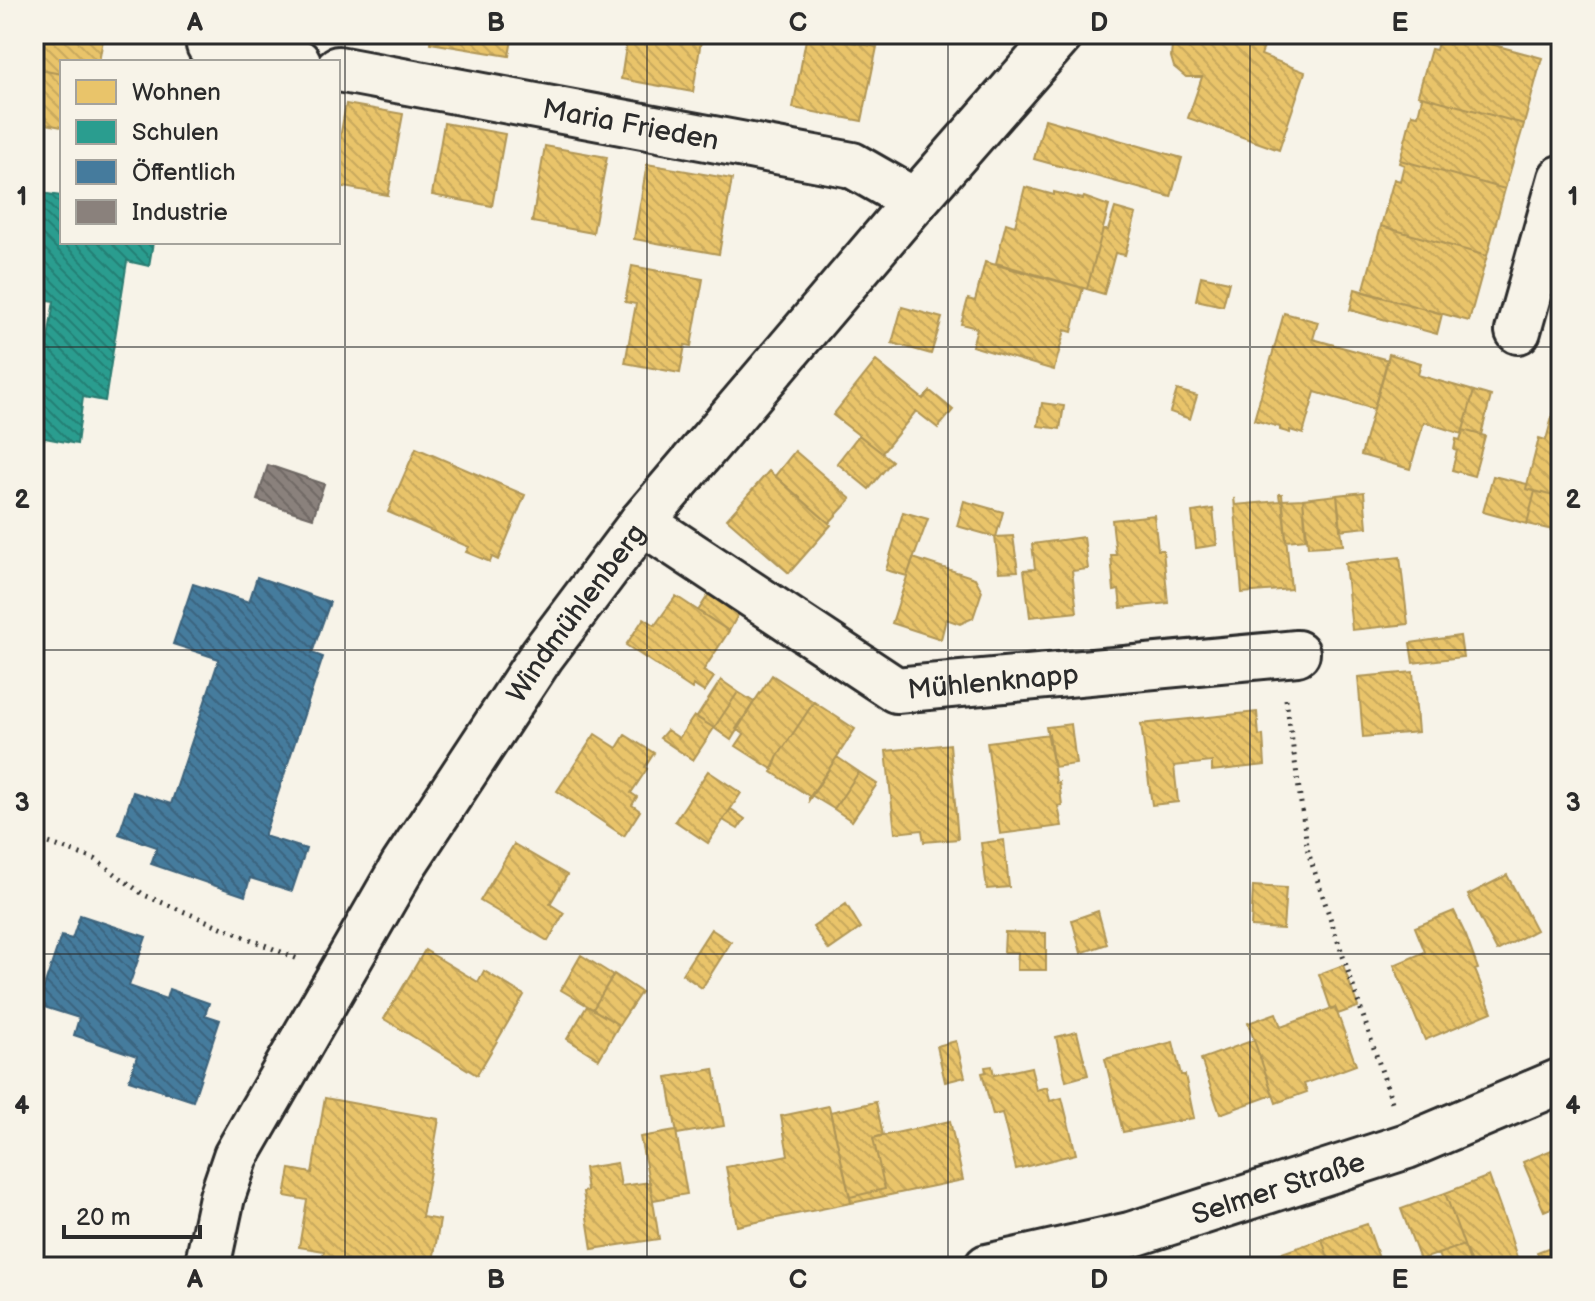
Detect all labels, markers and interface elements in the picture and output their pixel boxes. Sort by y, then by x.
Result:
text: A [186,8,203,39]
text: B [487,8,505,39]
text: C [789,8,807,39]
text: D [1090,8,1108,39]
text: E [1392,8,1409,39]
legend [60,60,340,244]
text: Wohnen [132,78,221,107]
street label: Maria Frieden [540,93,721,158]
text: Schulen [132,118,219,147]
text: Öffentlich [132,158,235,187]
text: 1 [17,182,27,213]
text: 1 [1568,182,1578,213]
text: Industrie [132,198,228,227]
text: 2 [14,485,30,516]
text: 2 [1565,485,1581,516]
street label: Windmühlenberg [500,518,653,709]
street label: Mühlenknapp [906,658,1080,707]
text: 3 [14,788,30,819]
text: 3 [1565,788,1581,819]
text: 4 [14,1091,30,1122]
text: 4 [1565,1091,1581,1122]
street label: Selmer Straße [1188,1146,1369,1232]
scale bar [64,1189,200,1239]
text: 20 m [76,1203,131,1232]
text: A [186,1265,203,1296]
text: B [487,1265,505,1296]
text: C [789,1265,807,1296]
text: D [1090,1265,1108,1296]
text: E [1392,1265,1409,1296]

